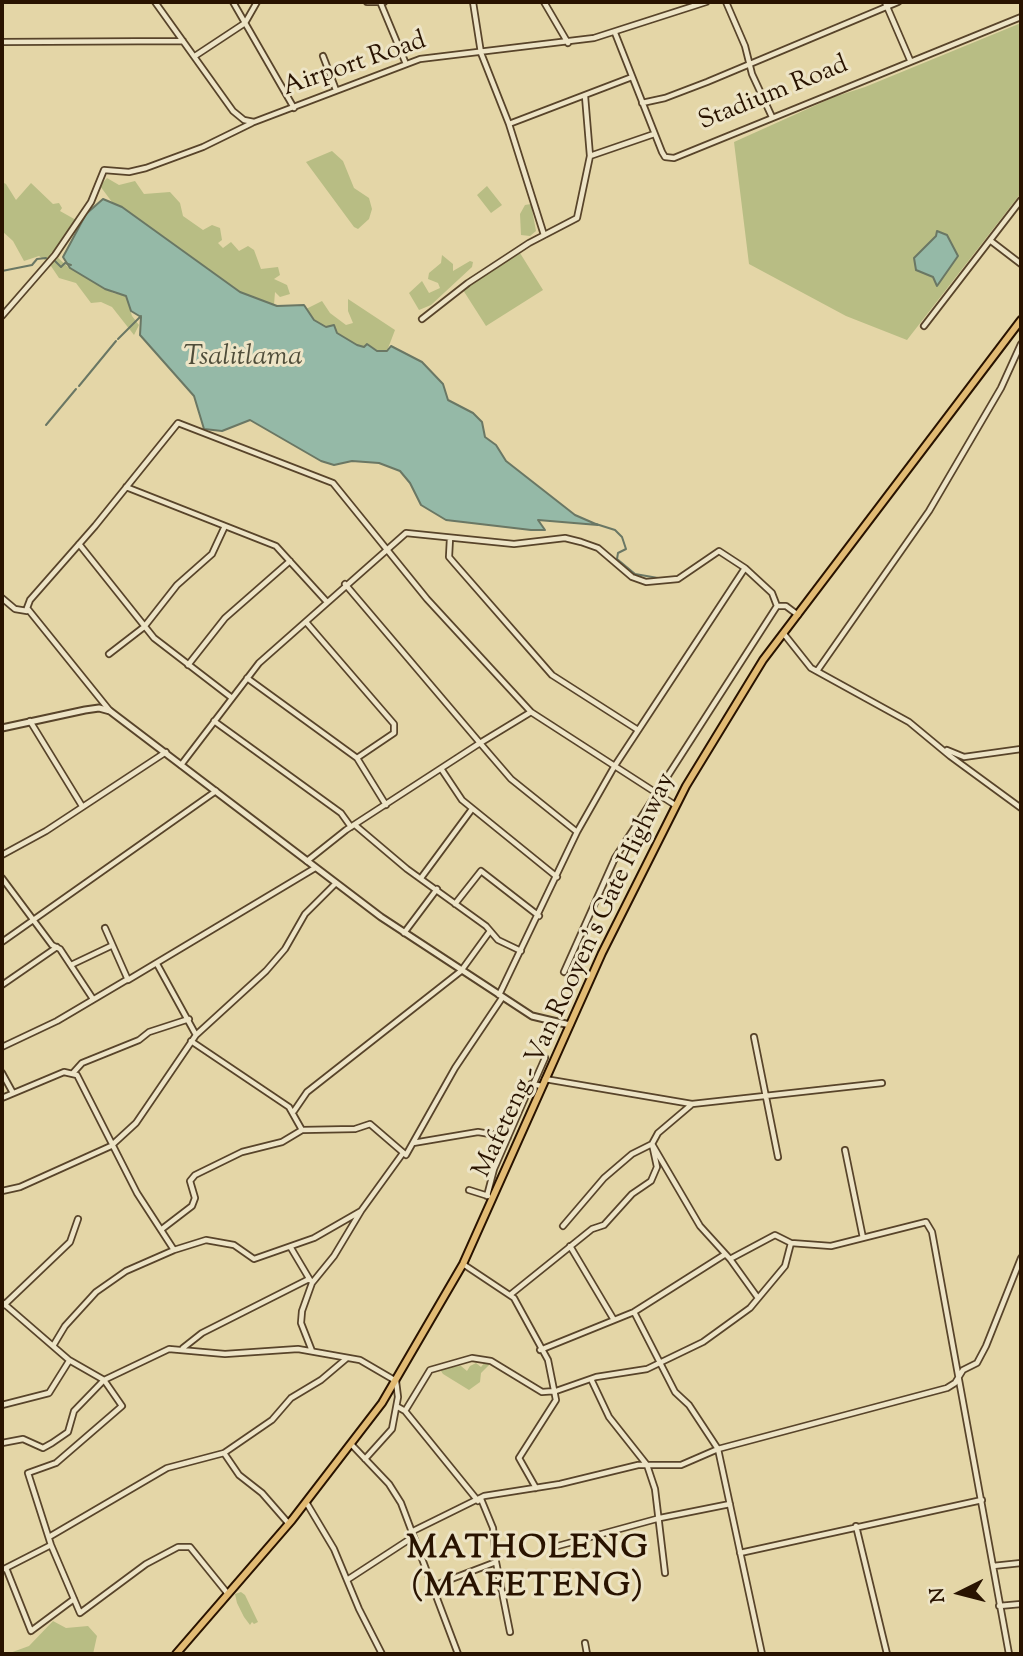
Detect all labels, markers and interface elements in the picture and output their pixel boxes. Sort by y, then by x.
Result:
street label: Airport Road [279,27,431,105]
street label: Stadium Road [695,51,853,139]
water label: Tsalitlama [183,342,303,376]
street label: Mafeteng - Van Rooyen's Gate Highway [468,769,684,1183]
district label: MATHOLENG (MAFETENG) [408,1531,648,1609]
north arrow [925,1558,995,1628]
text: N [924,1586,953,1604]

